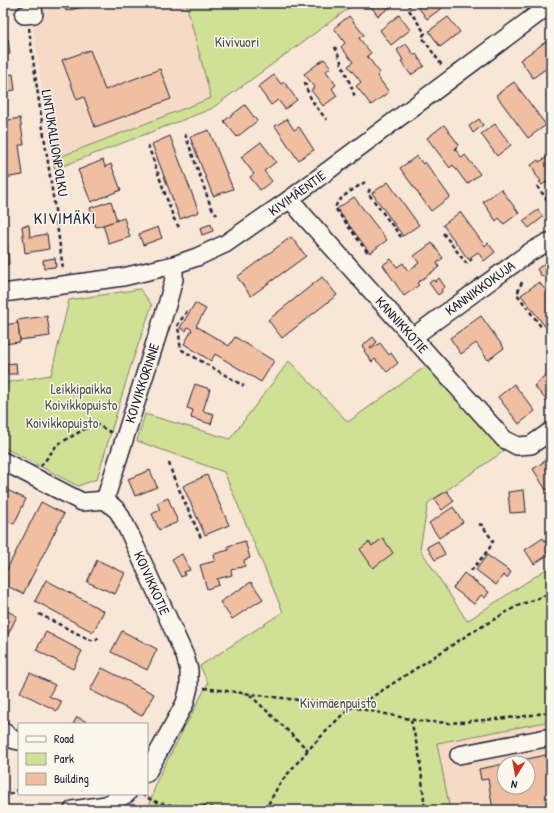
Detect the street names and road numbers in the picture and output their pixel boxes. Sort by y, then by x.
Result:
street label: LINTUKALLIONPOLKU [38,88,73,198]
street label: KIVIMÄENTIE [264,165,329,220]
street label: KANNIKKOKUJA [441,256,519,319]
street label: KANNIKKOTIE [372,292,433,357]
street label: KOIVIKKORINNE [120,341,163,425]
street label: KOIVIKKOTIE [130,548,175,618]

